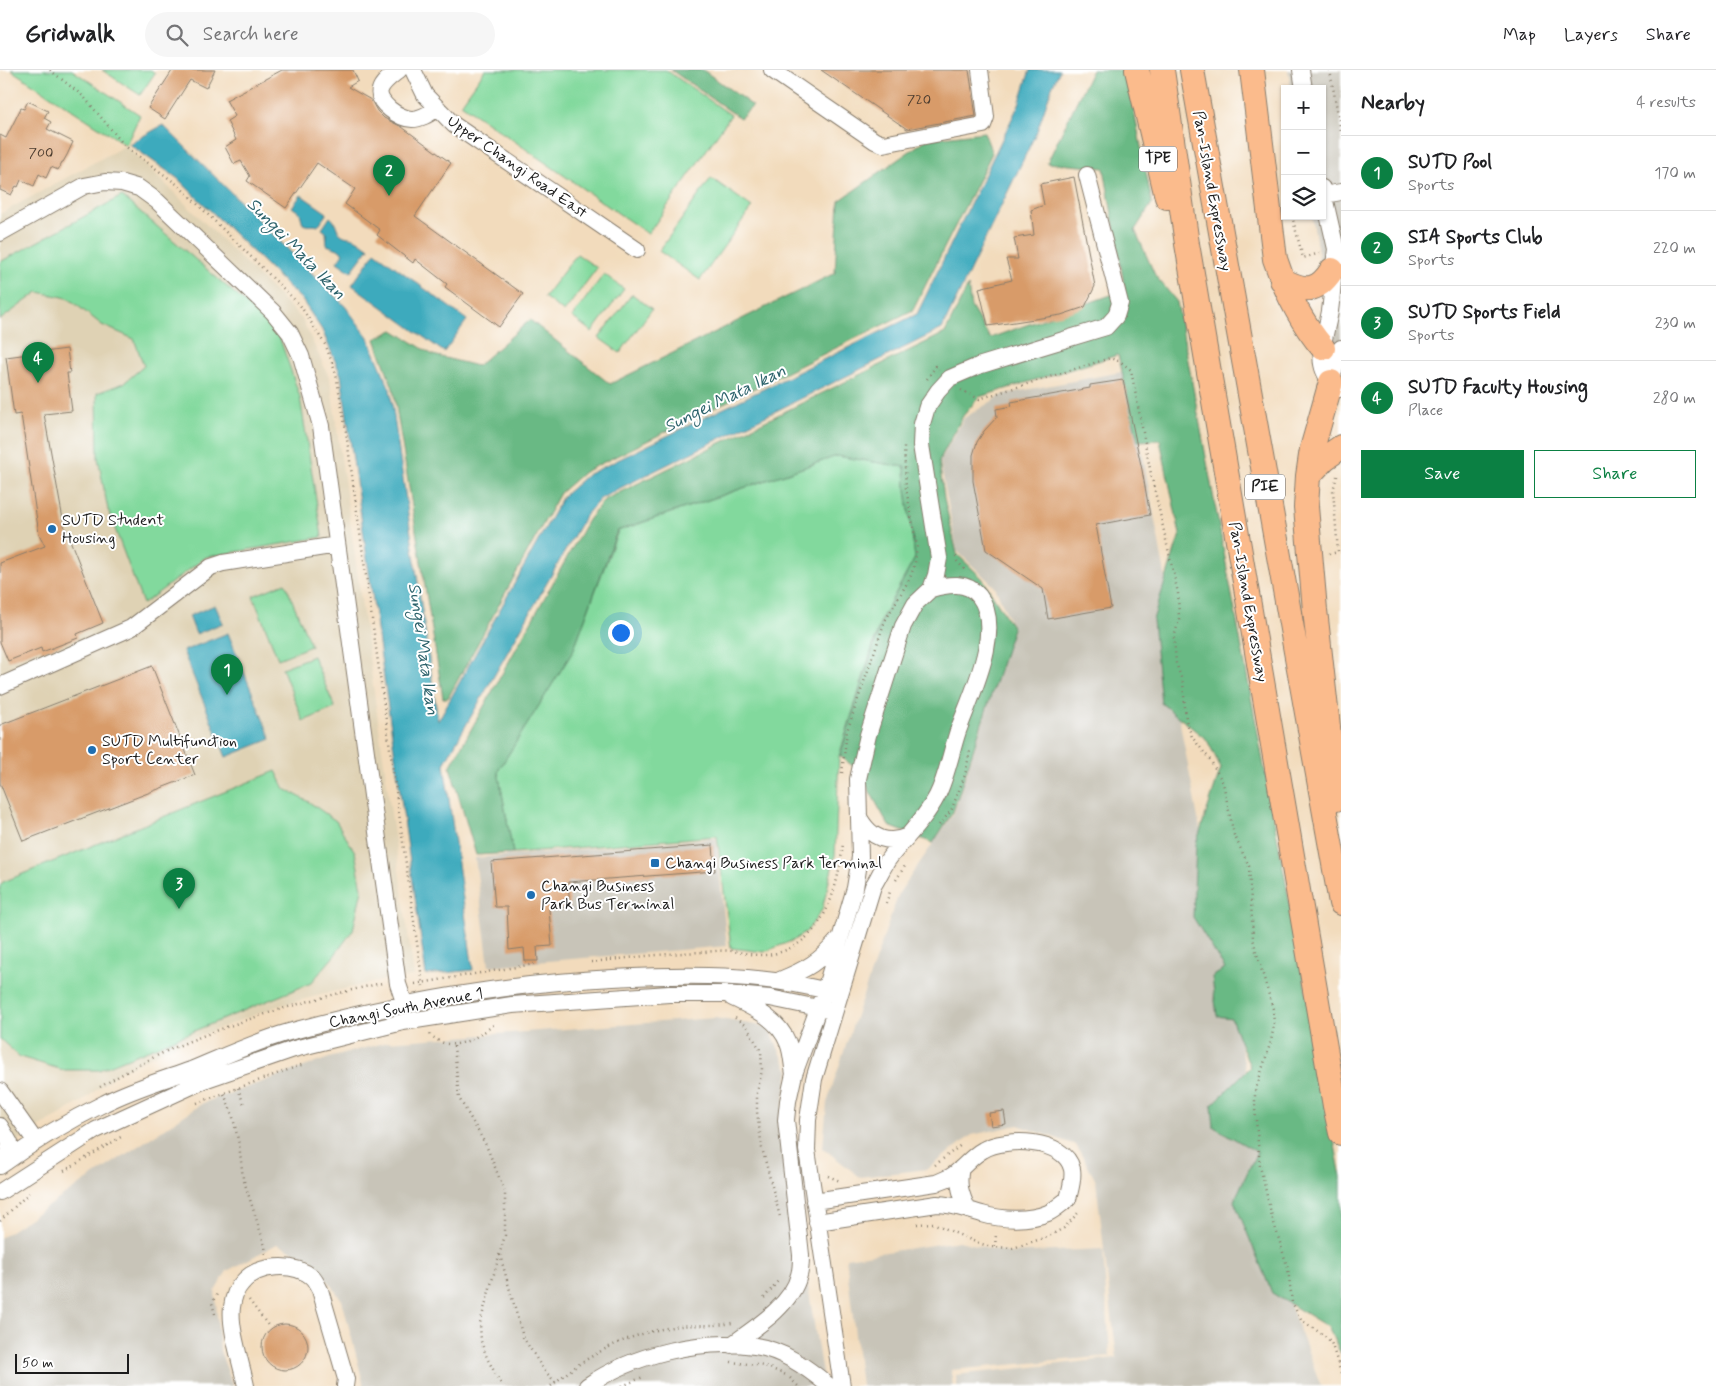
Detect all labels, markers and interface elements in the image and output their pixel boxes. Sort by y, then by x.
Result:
search box [145,12,495,57]
text: Gridwalk [25,19,115,50]
icon: search [163,21,191,49]
text: Search here [203,22,298,47]
text: Map [1503,23,1536,47]
text: Layers [1564,23,1618,47]
text: Share [1646,23,1691,47]
map controls [1281,85,1326,220]
button: + [1281,85,1326,130]
text: Nearby [1361,89,1425,117]
house number: 720 [907,91,931,109]
text: 4 results [1636,92,1696,113]
street label: Pan-Island Expressway [1188,109,1236,273]
street label: Upper Changi Road East [443,111,591,223]
button: − [1281,130,1326,175]
house number: 700 [29,144,53,162]
road number: TPE [1139,146,1177,172]
text: SUTD Pool [1408,150,1492,175]
pin: 2 [373,155,405,196]
text: 1 [1373,163,1381,184]
text: 170 m [1654,163,1696,184]
button: layers [1281,175,1326,220]
text: Sports [1408,175,1454,196]
water label: Sungei Mata Ikan [240,193,351,307]
text: SIA Sports Club [1408,225,1542,250]
text: 2 [1373,238,1381,259]
text: 220 m [1653,238,1696,259]
text: Sports [1408,250,1454,271]
text: SUTD Sports Field [1408,300,1561,325]
text: 3 [1373,313,1381,334]
text: 230 m [1655,313,1696,334]
text: Sports [1408,325,1454,346]
pin: 4 [22,342,54,383]
water label: Sungei Mata Ikan [660,359,791,441]
text: SUTD Faculty Housing [1408,375,1588,400]
text: 4 [1372,388,1382,409]
text: 280 m [1653,388,1696,409]
text: Place [1408,400,1443,421]
button: Save [1361,450,1524,498]
button: Share [1534,450,1696,498]
road number: PIE [1245,474,1285,500]
place label: SUTD Student Housing [62,510,164,549]
street label: Pan-Island Expressway [1224,520,1272,684]
marker: SUTD Student Housing [46,523,58,535]
water label: Sungei Mata Ikan [400,581,444,717]
your location [608,620,634,646]
pin: 1 [211,654,243,695]
place label: SUTD Multifunction Sport Center [102,731,237,770]
marker: SUTD Multifunction Sport Center [86,744,98,756]
place label: Changi Business Park Terminal [665,853,882,874]
marker: Changi Business Park Terminal [649,857,661,869]
pin: 3 [163,868,195,909]
place label: Changi Business Park Bus Terminal [541,876,675,915]
marker: Changi Business Park Bus Terminal [525,889,537,901]
street label: Changi South Avenue 1 [327,983,485,1033]
scale bar [15,1351,129,1374]
text: 50 m [22,1354,53,1372]

